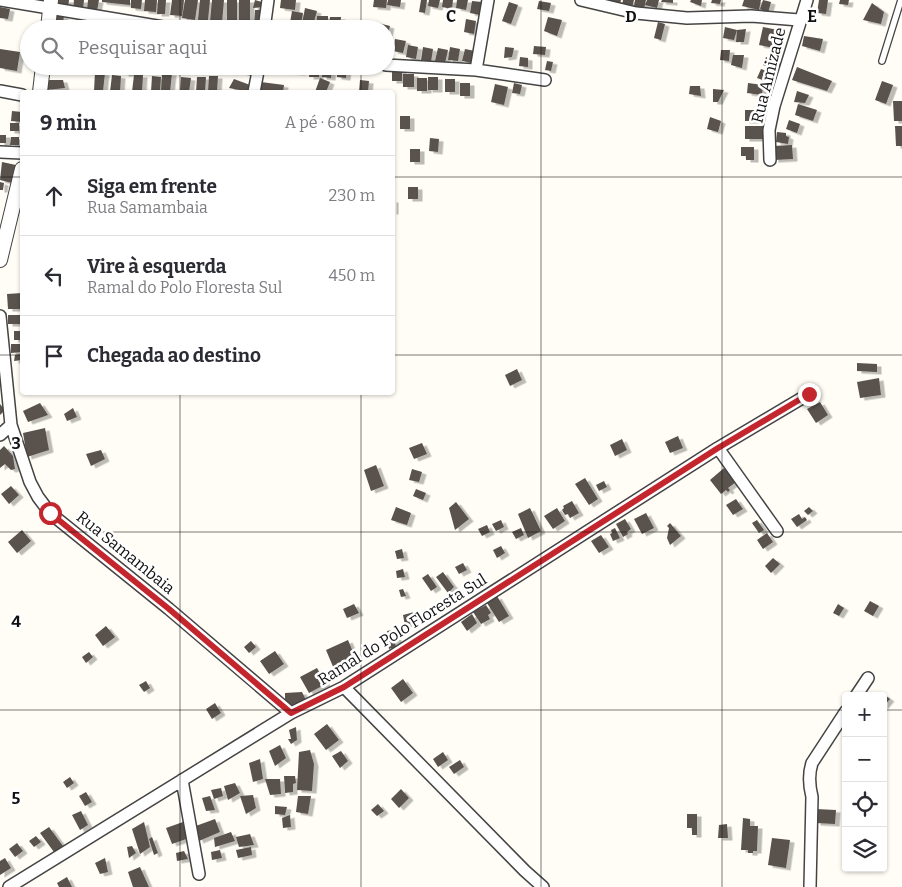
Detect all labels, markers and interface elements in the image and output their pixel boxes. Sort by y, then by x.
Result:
text: C [446,7,456,26]
text: D [625,7,637,26]
text: E [807,7,817,26]
search box [20,20,395,75]
street label: Rua Amizade [747,25,790,125]
icon: search [38,34,66,62]
text: Pesquisar aqui [78,36,207,59]
text: 9 min [40,110,96,136]
text: A pé · 680 m [285,113,375,132]
text: Siga em frente [87,175,217,198]
icon: ahead [40,182,68,210]
text: 230 m [328,186,375,205]
text: Rua Samambaia [87,198,208,217]
text: Vire à esquerda [87,255,226,278]
icon: left [40,262,68,290]
text: 450 m [328,266,375,285]
text: Ramal do Polo Floresta Sul [87,278,282,297]
icon: arrive [40,342,68,370]
text: Chegada ao destino [87,344,261,367]
route end [798,383,821,406]
text: 3 [11,434,21,453]
route start [39,502,62,525]
street label: Rua Samambaia [73,507,179,598]
street label: Ramal do Polo Floresta Sul [314,569,490,689]
text: 4 [11,612,21,631]
map controls [842,692,887,872]
button: + [842,692,887,737]
button: − [842,737,887,782]
button: locate [842,782,887,827]
text: 5 [12,789,21,808]
button: layers [842,827,887,872]

